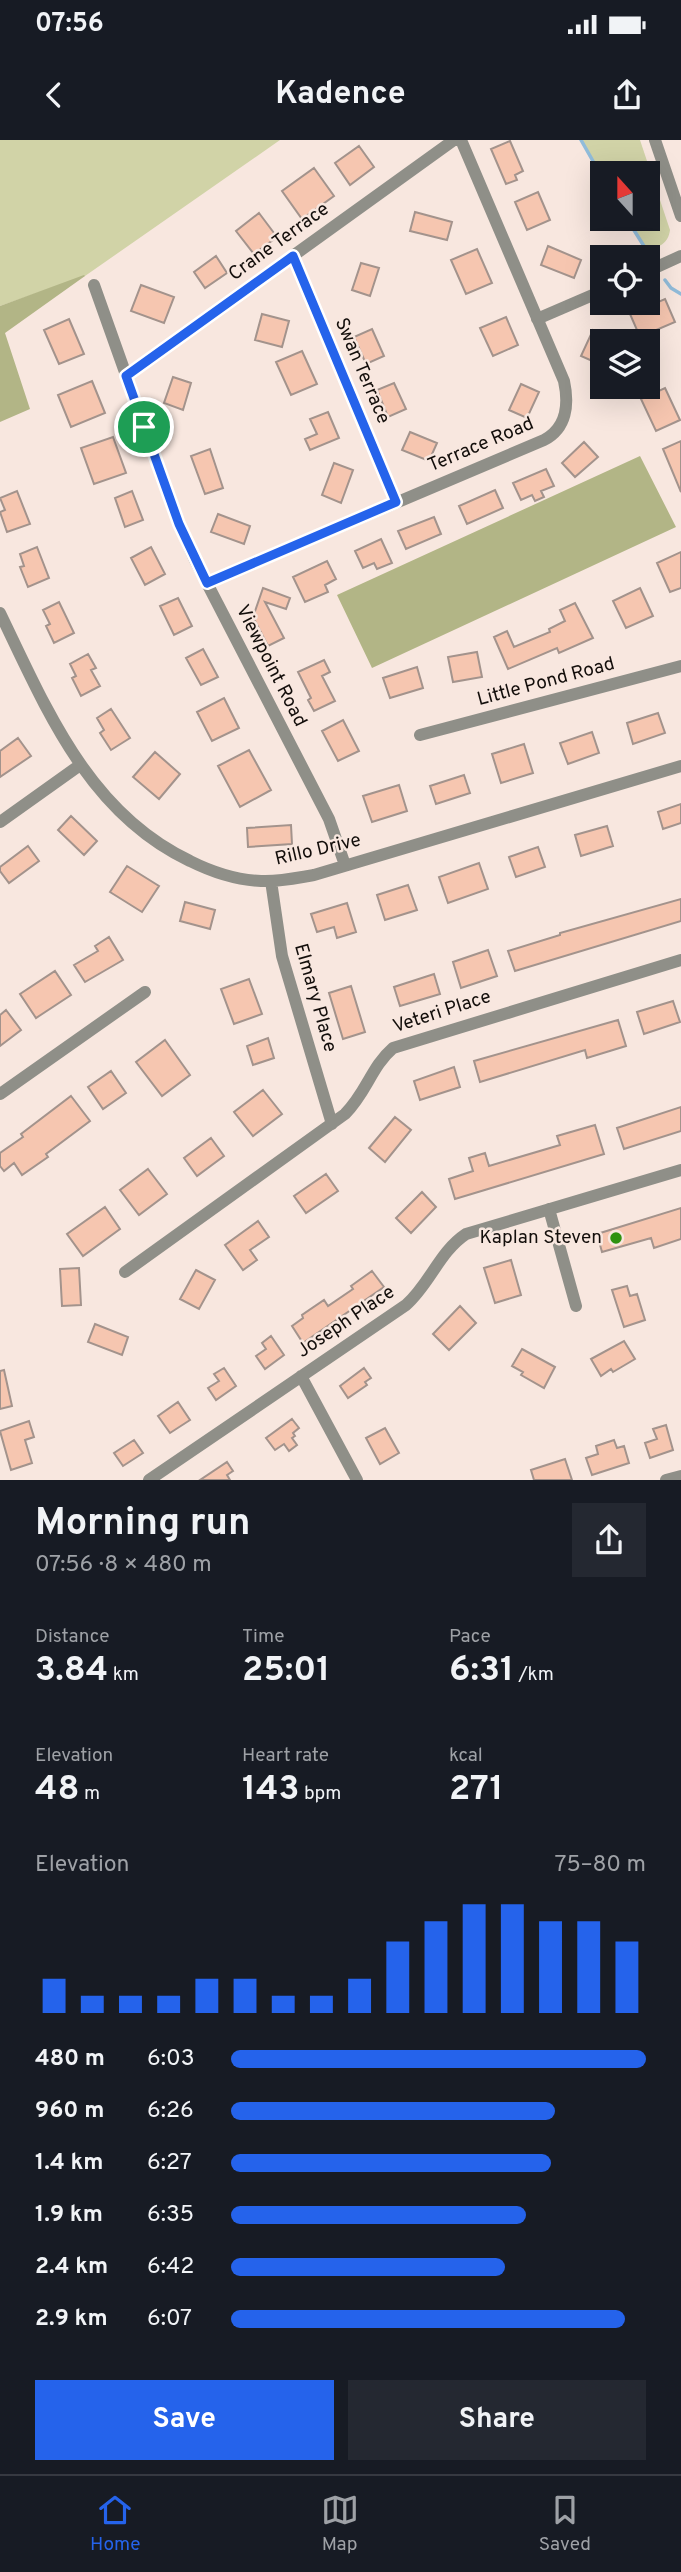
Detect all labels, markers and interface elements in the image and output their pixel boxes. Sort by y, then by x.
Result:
text: 07:56 [35,8,104,41]
text: Kadence [275,75,406,115]
icon: back [35,76,73,114]
icon: share [608,76,646,114]
north arrow [590,161,660,231]
map controls [590,161,660,399]
street label: Crane Terrace [224,197,334,287]
button: locate [590,245,660,315]
street label: Swan Terrace [329,314,395,428]
button: layers [590,329,660,399]
pin [114,397,174,457]
icon: arrive [125,408,163,446]
street label: Terrace Road [424,412,538,478]
street label: Viewpoint Road [230,601,312,731]
street label: Little Pond Road [475,652,617,712]
street label: Rillo Drive [273,828,363,872]
street label: Elmary Place [288,941,342,1055]
street label: Veteri Place [390,985,494,1039]
place label: Kaplan Steven [480,1226,602,1250]
marker: Kaplan Steven [608,1230,624,1246]
street label: Joseph Place [292,1280,400,1364]
text: Morning run [35,1500,251,1549]
button: share [572,1503,646,1577]
text: 07:56 · 8 × 480 m [35,1551,212,1580]
text: Distance [35,1625,110,1649]
text: Time [242,1625,285,1649]
text: Pace [449,1625,491,1649]
text: 3.84 [35,1649,108,1693]
text: 25:01 [242,1649,330,1693]
text: 6:31 [449,1649,514,1693]
text: km [108,1663,139,1687]
text: /km [514,1663,554,1687]
text: Elevation [35,1744,113,1768]
text: Heart rate [242,1744,329,1768]
text: kcal [449,1744,483,1768]
text: 48 [35,1768,80,1812]
text: 143 [242,1768,300,1812]
text: 271 [449,1768,503,1812]
text: m [80,1782,100,1806]
text: bpm [300,1782,341,1806]
text: Elevation [35,1851,130,1880]
text: 75–80 m [555,1851,646,1880]
text: 480 m [35,2045,105,2074]
text: 6:03 [147,2045,195,2074]
text: 960 m [35,2097,104,2126]
text: 6:26 [147,2097,194,2126]
text: 1.4 km [35,2149,103,2178]
text: 6:27 [147,2149,192,2178]
text: 1.9 km [35,2201,103,2230]
text: 6:35 [147,2201,194,2230]
text: 2.4 km [35,2253,108,2282]
text: 6:42 [147,2253,194,2282]
text: 2.9 km [35,2305,108,2334]
text: 6:07 [147,2305,192,2334]
button: Save [35,2380,334,2460]
button: Share [348,2380,646,2460]
tab: Home [90,2491,141,2557]
tab: Map [321,2491,359,2557]
tab: Saved [539,2491,591,2557]

